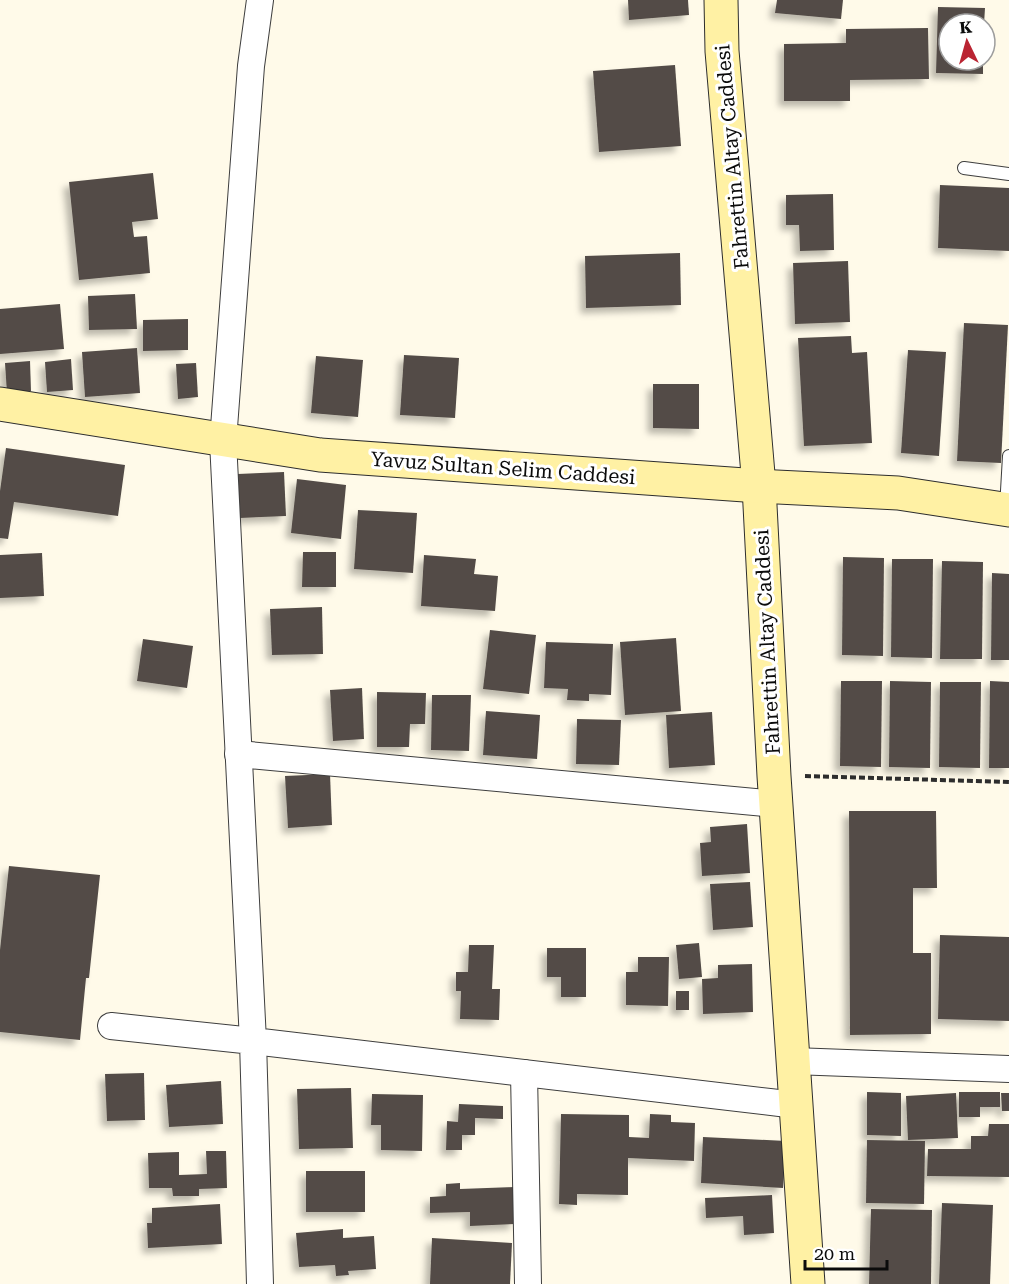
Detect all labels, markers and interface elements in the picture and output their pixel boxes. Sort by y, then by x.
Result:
north arrow [937,12,997,72]
text: K [959,18,973,38]
street label: Fahrettin Altay Caddesi [710,44,754,270]
street label: Yavuz Sultan Selim Caddesi [370,447,636,489]
street label: Fahrettin Altay Caddesi [749,529,785,755]
scale bar [805,1233,888,1271]
text: 20 m [814,1243,855,1264]

